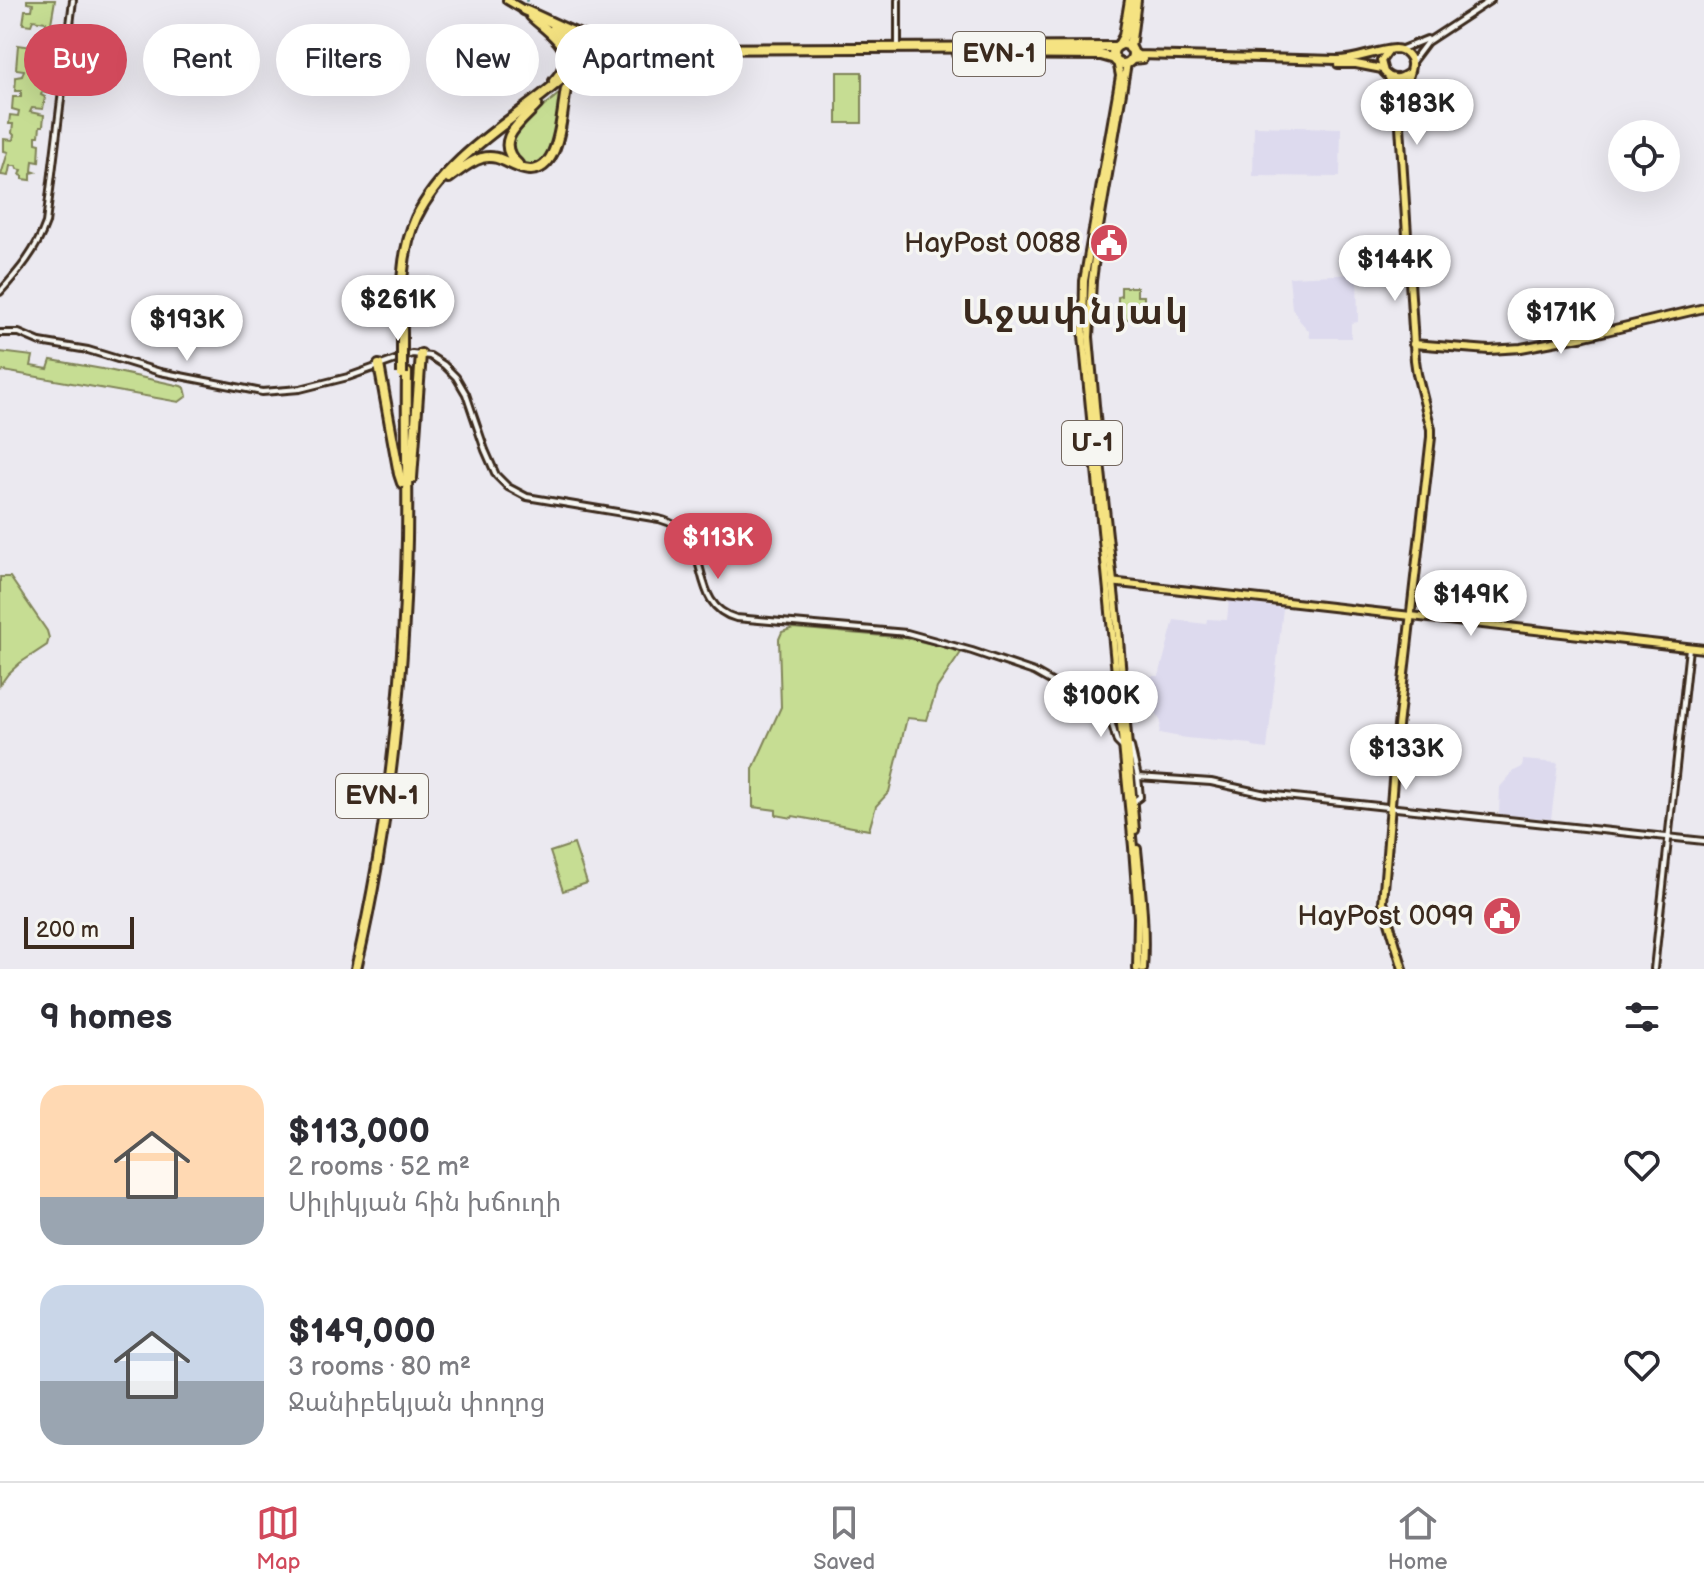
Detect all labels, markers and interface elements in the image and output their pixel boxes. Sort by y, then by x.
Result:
chip: Buy [24,24,127,96]
chip: Rent [143,24,260,96]
chip: Filters [276,24,410,96]
chip: New [426,24,539,96]
chip: Apartment [555,24,743,96]
road number: EVN-1 [953,32,1045,76]
pin: $183K [1361,79,1473,147]
text: $183K [1379,89,1455,120]
map controls [1608,120,1680,192]
button: locate [1608,120,1680,192]
public building icon: HayPost 0088 [1088,222,1130,264]
place label: HayPost 0088 [904,227,1081,260]
pin: $144K [1339,235,1451,303]
text: $144K [1357,245,1433,276]
pin: $261K [342,275,454,343]
text: $261K [359,285,437,316]
pin: $171K [1505,288,1617,356]
district label: Աջափնյակ [962,292,1190,335]
pin: $193K [131,295,243,363]
text: $171K [1525,298,1597,329]
text: $193K [149,305,225,336]
road number: Մ-1 [1062,421,1122,465]
pin: $113K [662,513,774,581]
text: $113K [682,523,754,554]
pin: $149K [1415,570,1527,638]
text: $149K [1433,580,1509,611]
pin: $100K [1045,671,1157,739]
text: $100K [1062,681,1140,712]
pin: $133K [1350,724,1462,792]
text: $133K [1368,734,1444,765]
road number: EVN-1 [336,774,428,818]
public building icon: HayPost 0099 [1481,895,1523,937]
place label: HayPost 0099 [1297,900,1474,933]
scale bar [24,913,134,949]
text: 200 m [36,917,99,944]
icon: filters [1620,995,1664,1039]
text: 9 homes [40,997,172,1038]
text: $113,000 [288,1111,430,1152]
icon: home [104,1117,200,1213]
icon: heart [1620,1143,1664,1187]
text: 2 rooms · 52 m² [288,1152,470,1183]
text: Սիլիկյան հին խճուղի [288,1188,561,1219]
text: $149,000 [288,1311,436,1352]
icon: home [104,1317,200,1413]
icon: heart [1620,1343,1664,1387]
text: 3 rooms · 80 m² [288,1352,471,1383]
text: Ջանիբեկյան փողոց [288,1388,545,1419]
tab: Map [256,1501,301,1576]
tab: Saved [813,1501,875,1576]
tab: Home [1388,1501,1448,1576]

